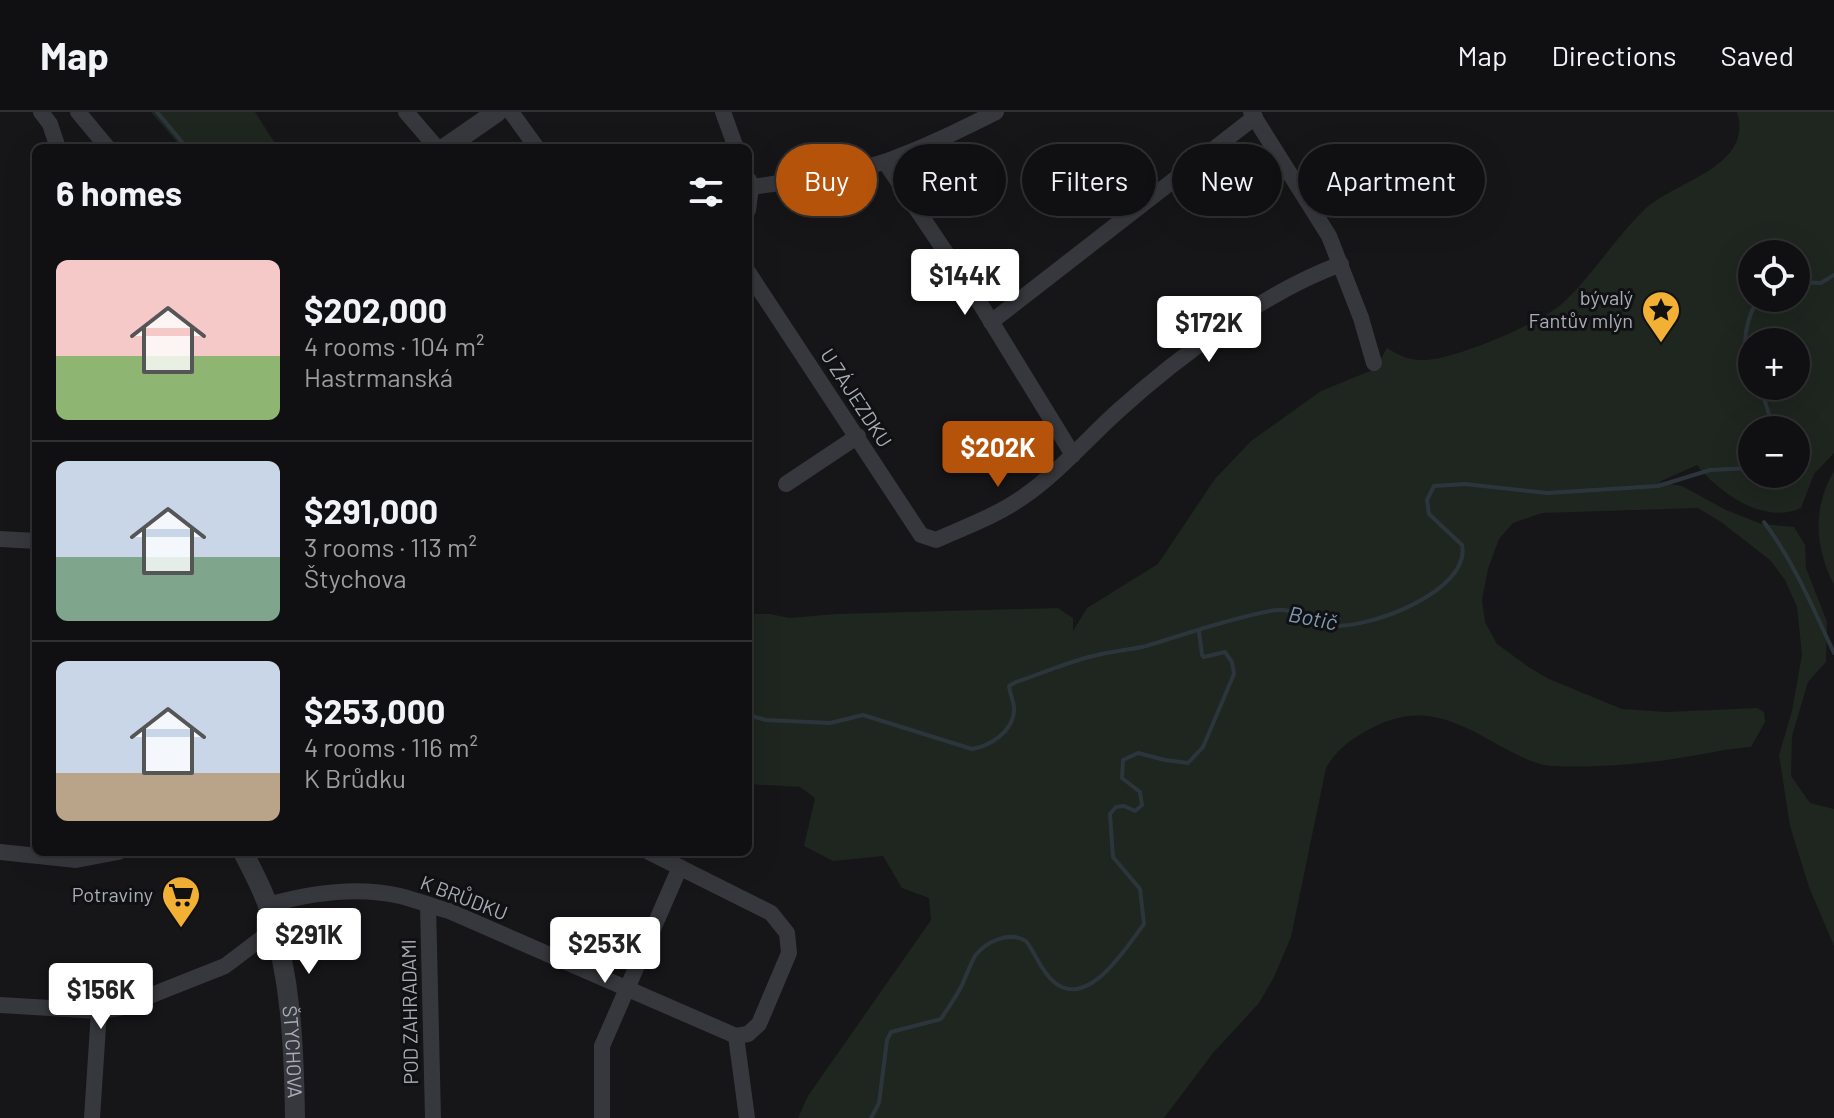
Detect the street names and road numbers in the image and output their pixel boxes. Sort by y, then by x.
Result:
street label: U ZÁJEZDKU [816,344,898,451]
street label: K BRŮDKU [417,869,511,925]
street label: POD ZAHRADAMI [396,939,422,1085]
street label: ŠTYCHOVA [278,1004,308,1099]

